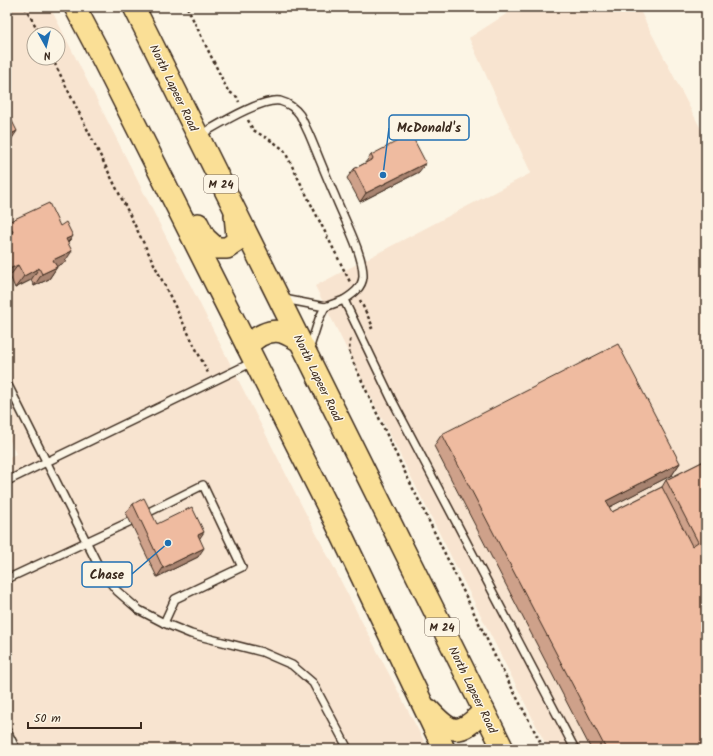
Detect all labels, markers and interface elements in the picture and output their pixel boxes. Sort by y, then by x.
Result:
north arrow [26,26,66,66]
street label: North Lapeer Road [144,41,203,136]
text: N [43,46,52,64]
callout: McDonald's [389,115,469,140]
text: McDonald's [397,118,461,139]
road number: M 24 [204,175,238,193]
street label: North Lapeer Road [288,331,347,426]
callout: Chase [82,562,132,587]
text: Chase [90,565,125,586]
road number: M 24 [425,618,459,636]
street label: North Lapeer Road [443,643,502,738]
scale bar [28,704,141,730]
text: 50 m [34,709,61,728]

